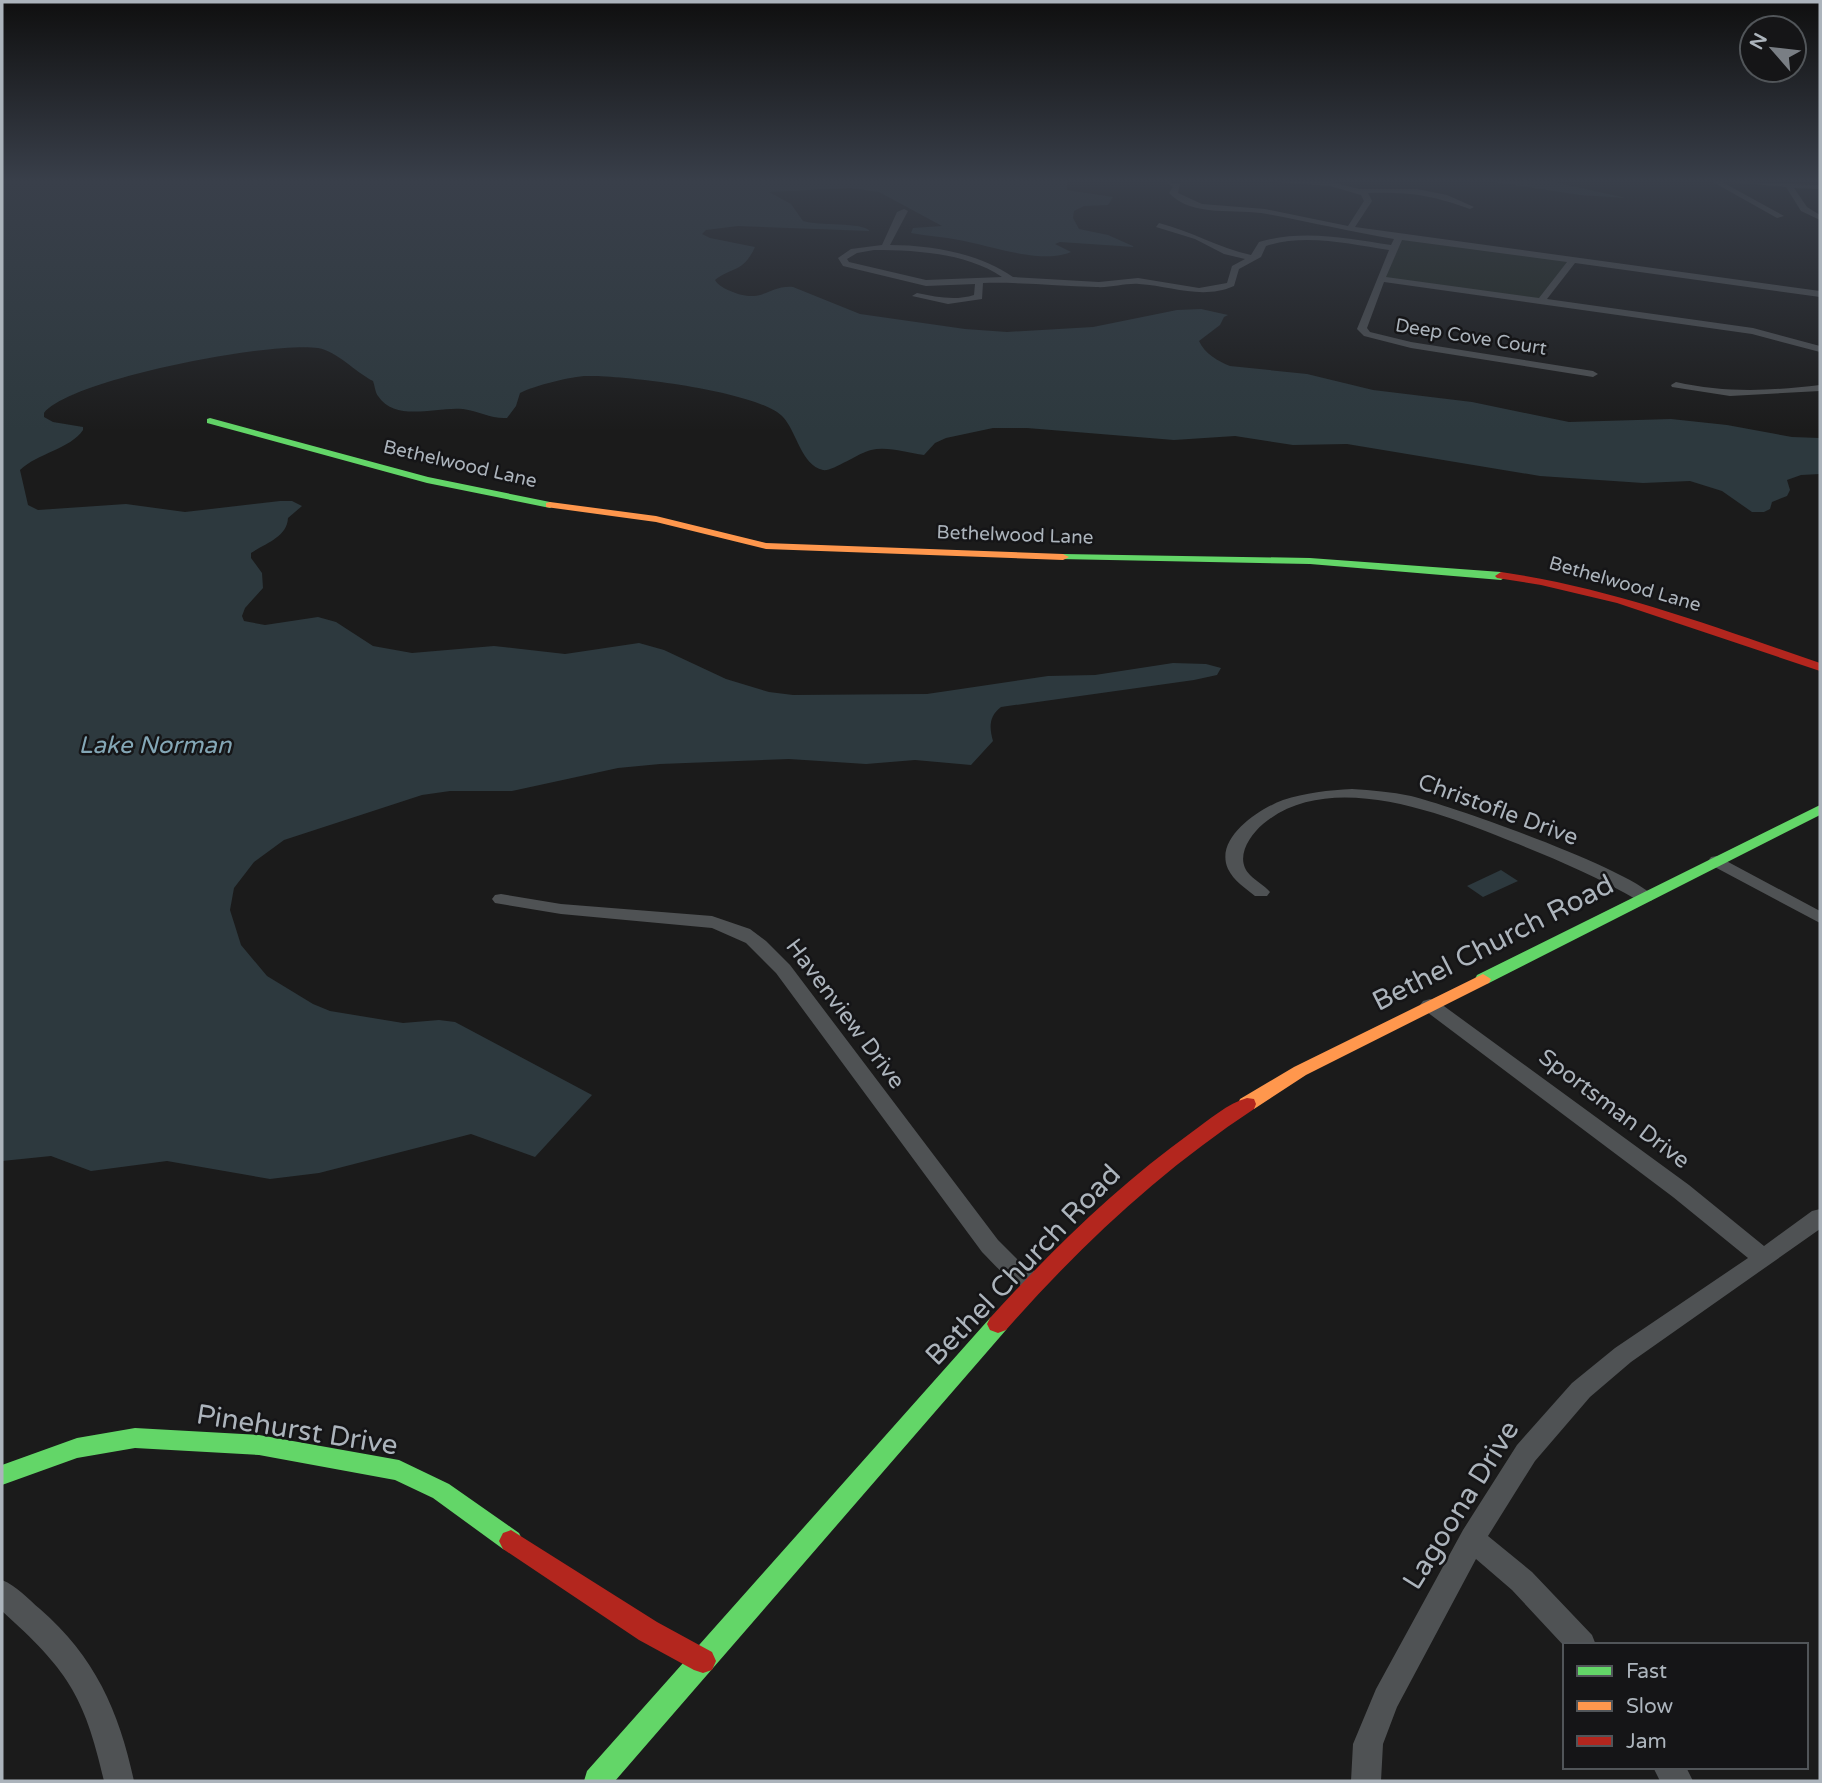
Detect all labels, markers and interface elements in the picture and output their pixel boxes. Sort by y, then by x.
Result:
north arrow [1738,14,1808,84]
text: N [1746,30,1772,53]
street label: Deep Cove Court [1394,314,1548,360]
street label: Bethelwood Lane [381,436,539,492]
street label: Bethelwood Lane [936,521,1094,549]
street label: Bethelwood Lane [1546,552,1704,616]
water label: Lake Norman [79,731,233,760]
street label: Christofle Drive [1414,768,1582,852]
street label: Bethel Church Road [1367,867,1619,1019]
street label: Havenview Drive [779,933,911,1095]
street label: Sportsman Drive [1533,1043,1695,1175]
street label: Bethel Church Road [918,1157,1128,1373]
street label: Pinehurst Drive [194,1397,400,1463]
street label: Lagoona Drive [1396,1414,1526,1596]
legend [1563,1643,1808,1769]
text: Fast [1626,1659,1667,1684]
text: Slow [1626,1694,1674,1719]
text: Jam [1626,1729,1667,1754]

